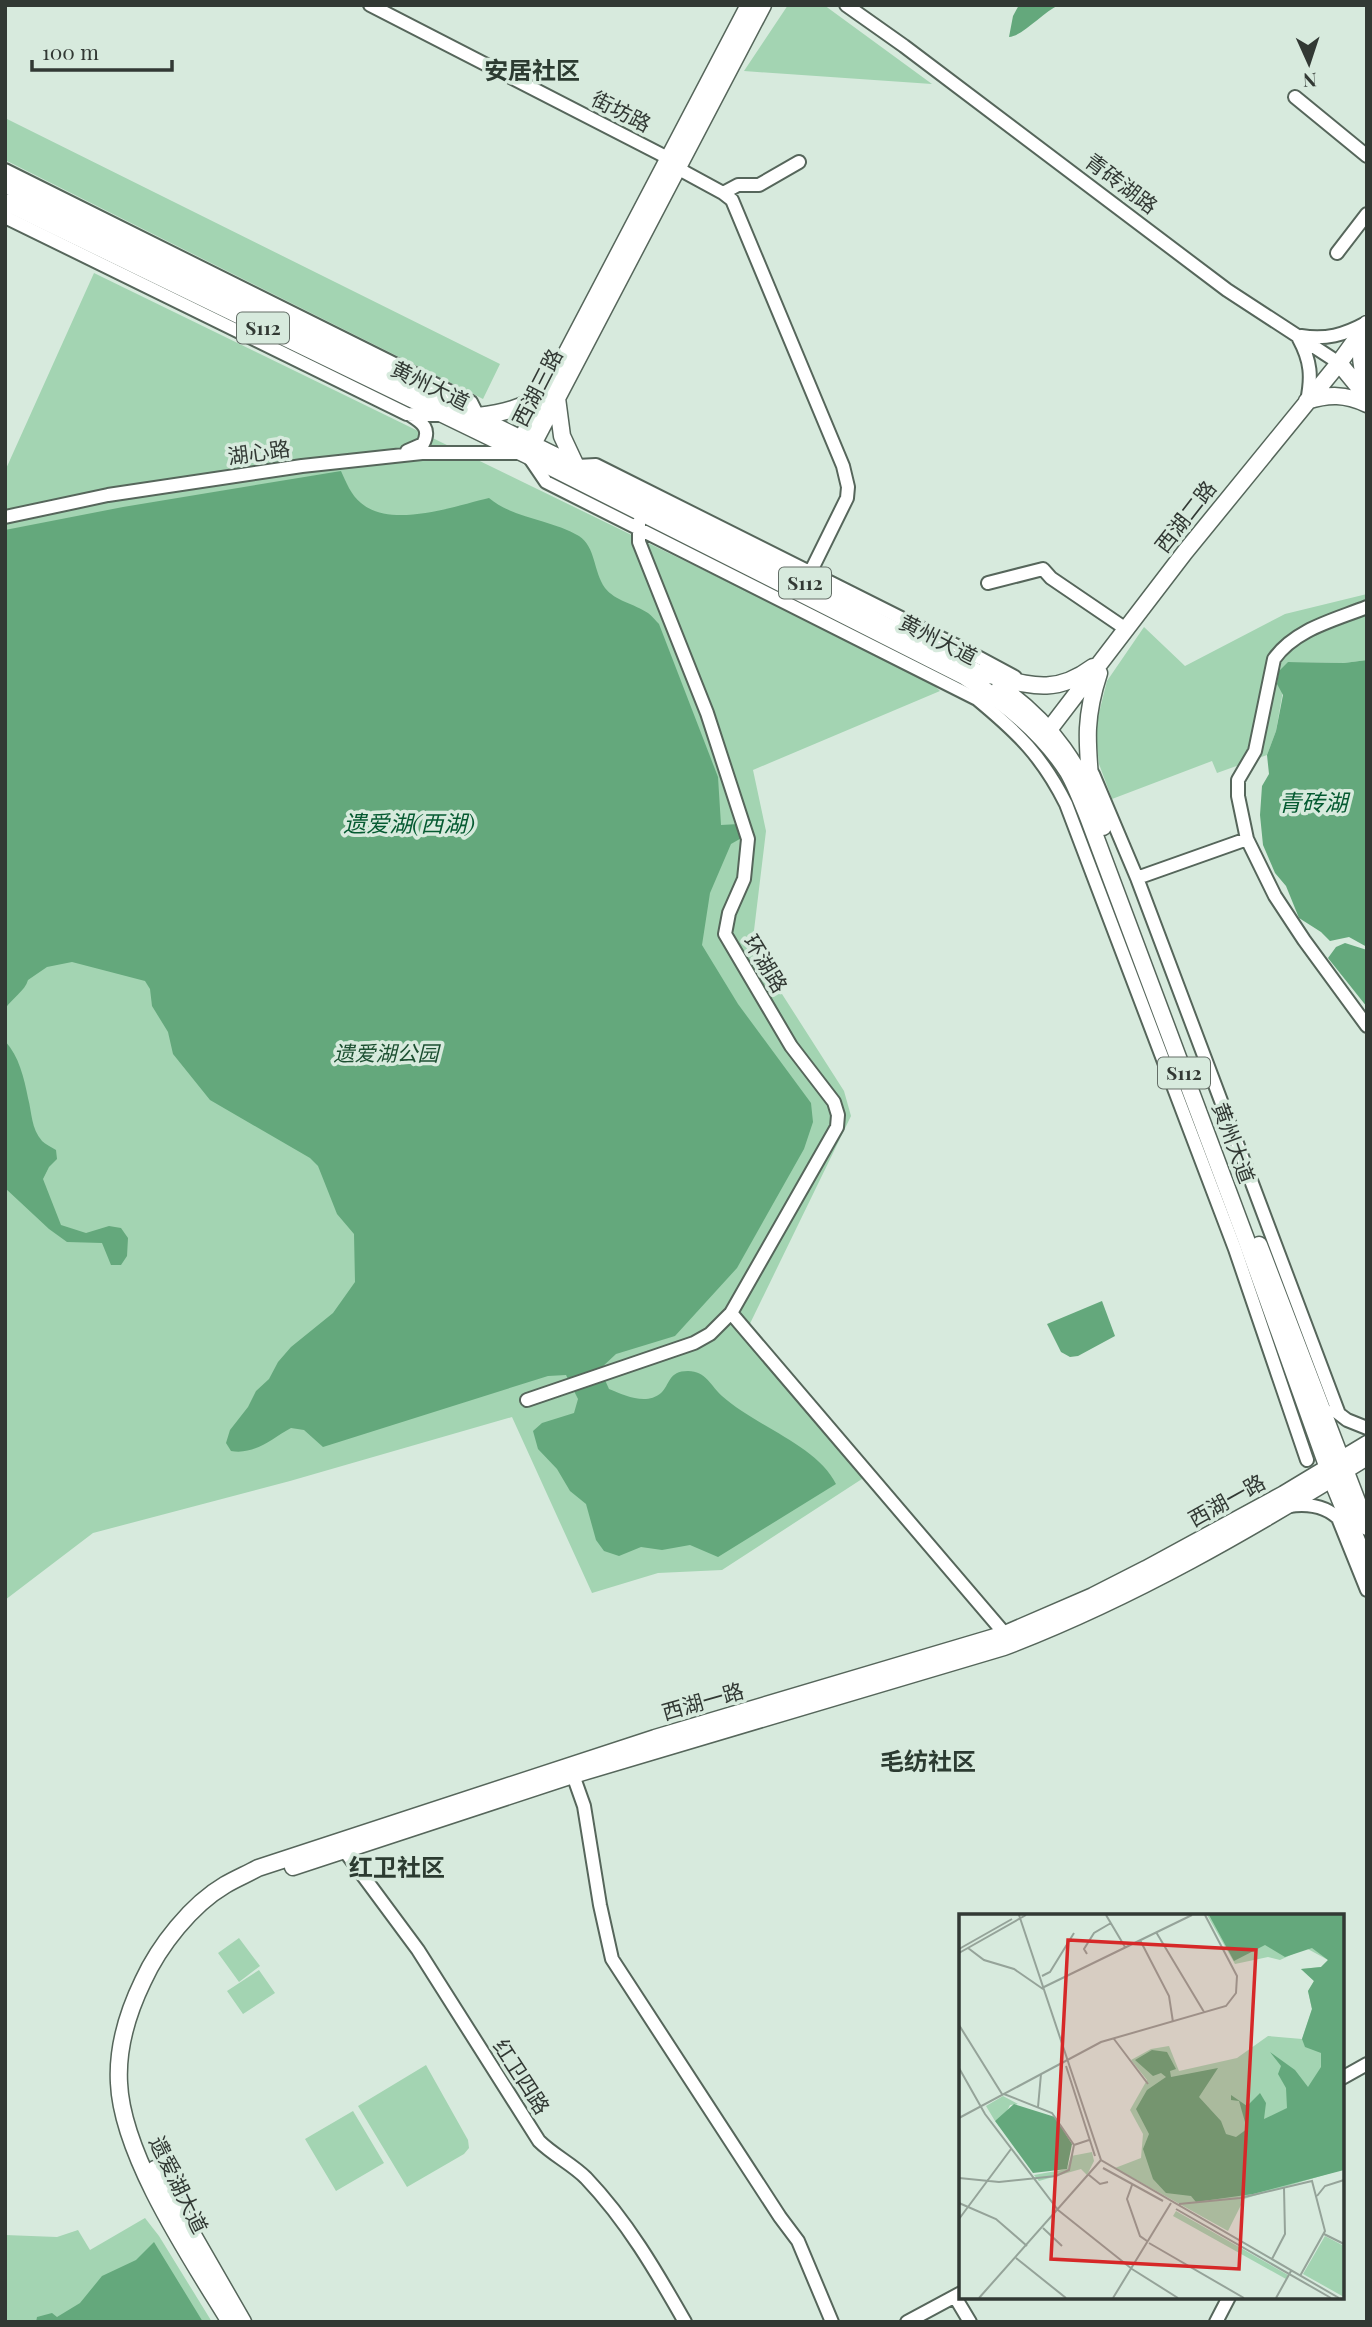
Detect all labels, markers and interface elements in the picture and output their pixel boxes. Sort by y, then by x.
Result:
scale bar [32,28,172,72]
north arrow [1274,28,1344,98]
text: 100 m [42,37,99,65]
district label: 安居社区 [484,53,580,85]
text: N [1302,68,1317,94]
street label: 街坊路 [587,83,656,137]
street label: 青砖湖路 [1080,146,1164,219]
road number: S112 [237,312,289,344]
street label: 西湖三路 [505,343,568,431]
street label: 黄州大道 [387,353,475,415]
street label: 湖心路 [226,433,292,469]
street label: 西湖二路 [1148,474,1221,557]
road number: S112 [779,568,831,598]
street label: 黄州大道 [895,607,983,670]
water label: 青砖湖 [1279,786,1351,817]
water label: 遗爱湖(西湖) [343,807,475,838]
street label: 环湖路 [738,929,795,997]
park label: 遗爱湖公园 [334,1038,441,1066]
road number: S112 [1158,1058,1210,1088]
street label: 黄州大道 [1207,1098,1262,1187]
street label: 西湖一路 [1183,1467,1270,1532]
street label: 西湖一路 [658,1675,747,1725]
district label: 毛纺社区 [880,1744,976,1776]
district label: 红卫社区 [349,1850,445,1882]
inset map [959,1914,1344,2299]
street label: 红卫四路 [488,2033,557,2119]
street label: 遗爱湖大道 [144,2131,215,2237]

